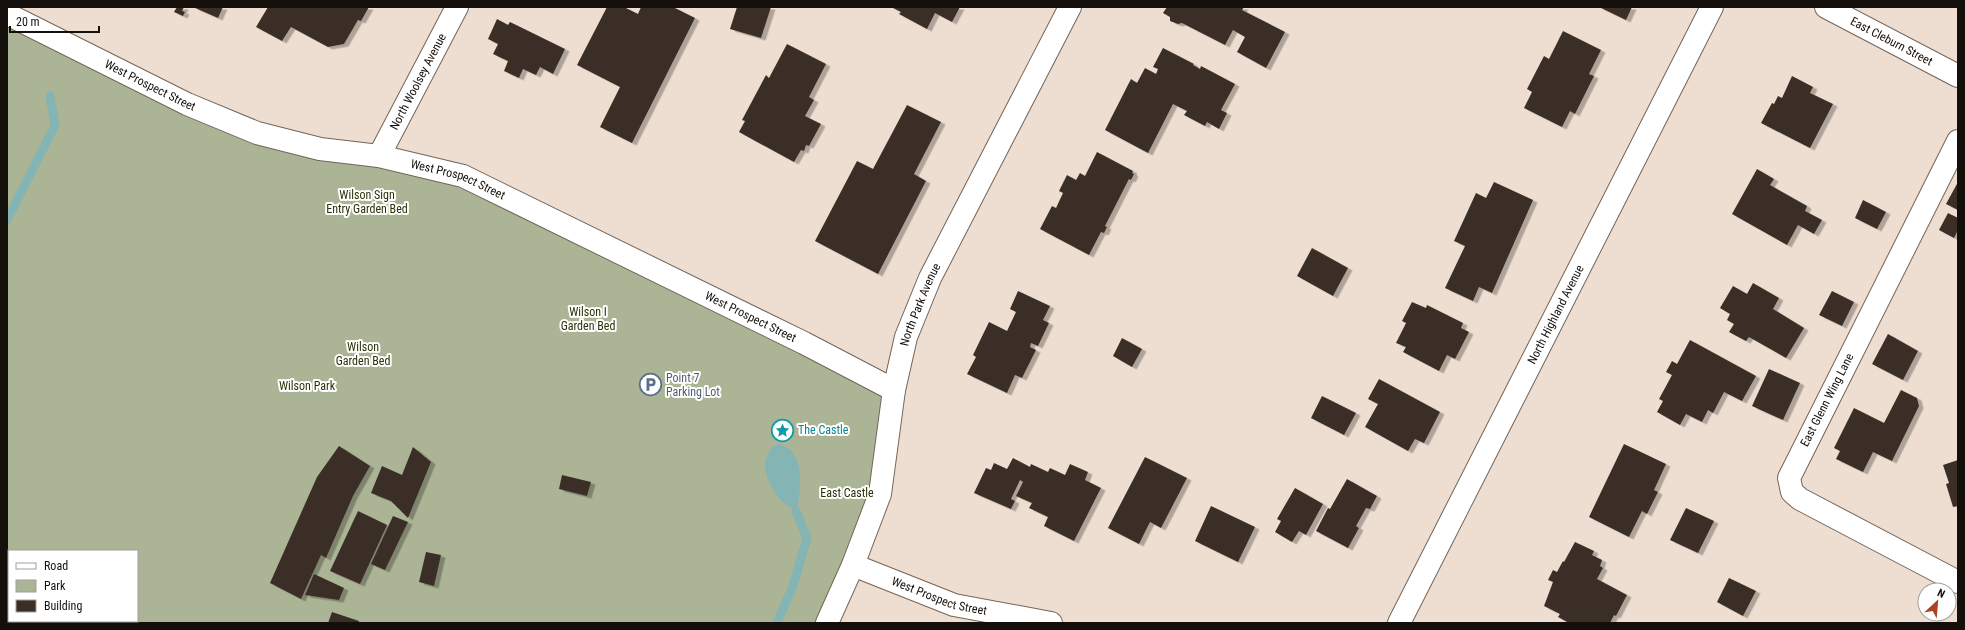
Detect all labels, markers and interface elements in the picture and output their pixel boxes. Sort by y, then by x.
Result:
scale bar [10,8,99,34]
street label: East Cleburn Street [1848,14,1935,69]
text: 20 m [16,15,40,29]
street label: North Woolsey Avenue [387,31,449,132]
street label: West Prospect Street [102,57,198,114]
street label: West Prospect Street [409,157,508,203]
park label: Wilson Sign Entry Garden Bed [326,188,408,216]
street label: North Park Avenue [897,261,944,347]
street label: North Highland Avenue [1525,262,1587,366]
street label: West Prospect Street [703,289,799,345]
park label: Wilson I Garden Bed [561,305,615,333]
park label: Wilson Garden Bed [336,340,390,368]
street label: East Glenn Wing Lane [1797,351,1857,449]
place label: Point 7 Parking Lot [666,371,720,399]
parking icon: Point 7 Parking Lot [637,372,663,398]
park label: Wilson Park [279,379,336,393]
place icon: The Castle [769,417,795,443]
place label: The Castle [798,423,849,437]
park label: East Castle [820,486,874,500]
legend [8,550,138,622]
text: Road [44,559,68,573]
street label: West Prospect Street [890,574,988,618]
text: Park [44,579,66,593]
north arrow [1917,582,1957,622]
text: N [1935,586,1947,601]
text: Building [44,599,82,613]

